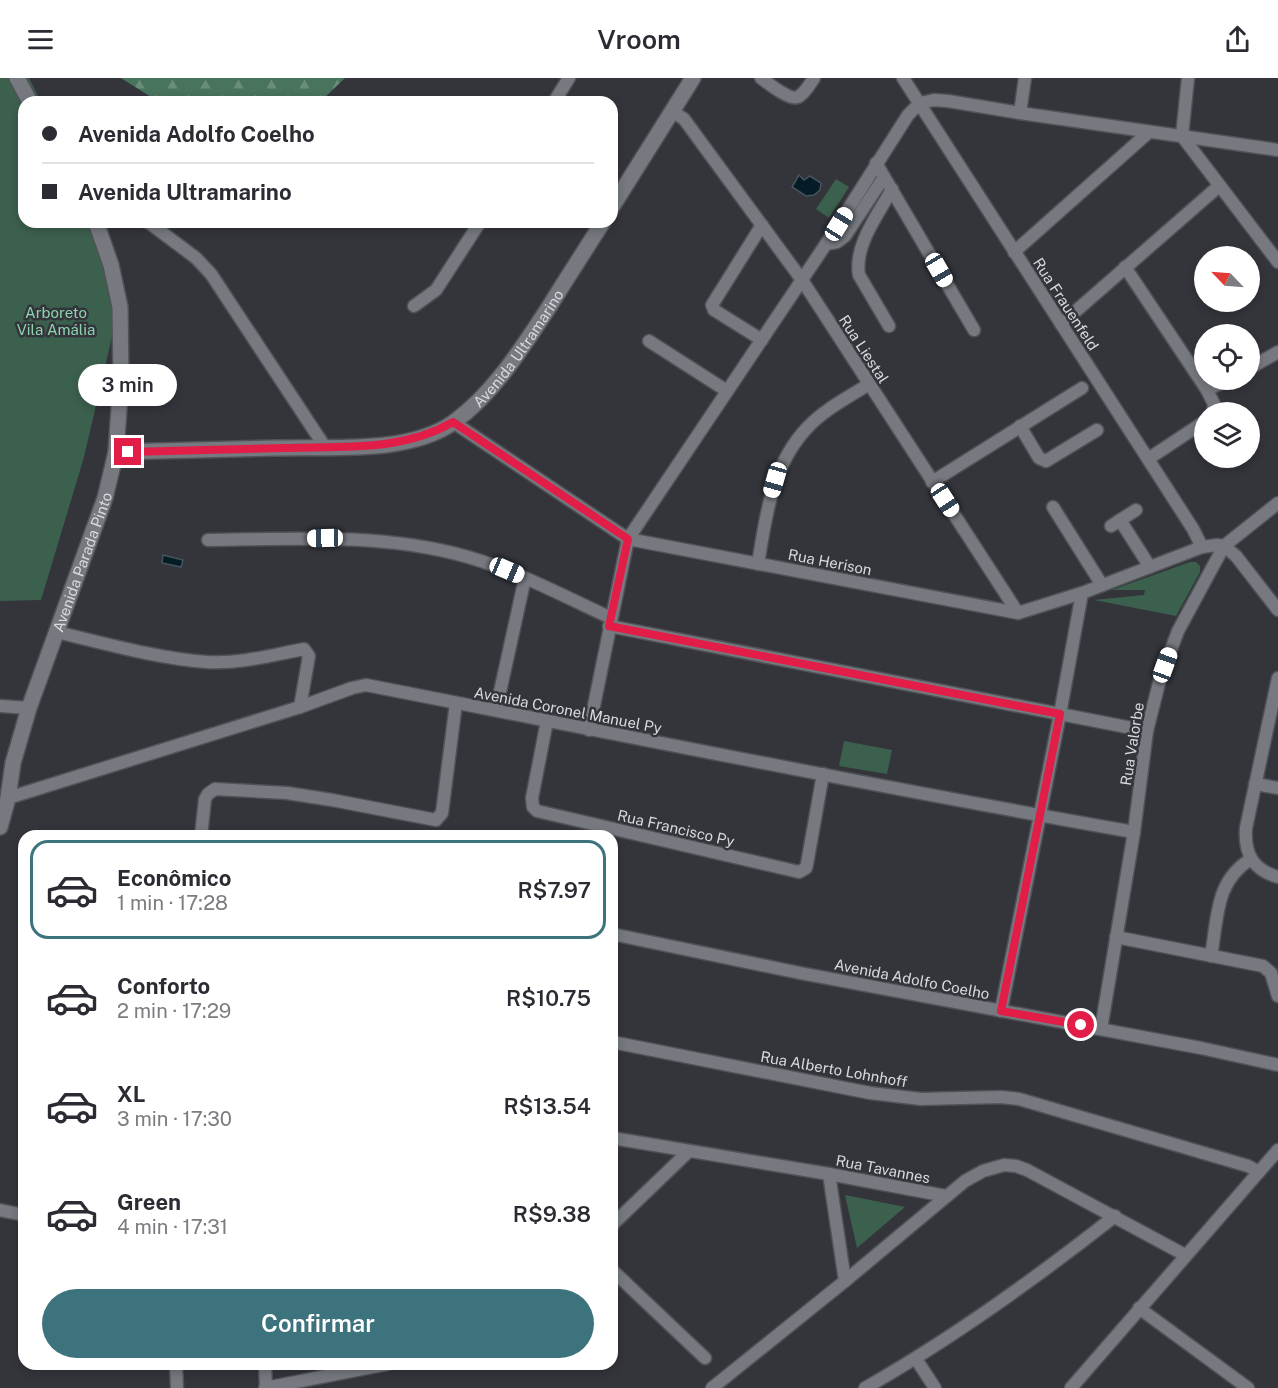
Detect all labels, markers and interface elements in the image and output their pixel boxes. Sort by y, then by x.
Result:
icon: menu [24,23,57,56]
text: Vroom [597,23,681,55]
icon: share [1221,23,1254,56]
text: Avenida Adolfo Coelho [78,121,315,147]
text: Avenida Ultramarino [78,179,292,205]
car [822,204,856,244]
north arrow [1194,246,1260,312]
map controls [1194,246,1260,468]
car [922,250,956,290]
street label: Rua Frauenfeld [1030,255,1102,353]
street label: Avenida Ultramarino [469,286,566,410]
park label: Arboreto Vila Amália [17,304,95,338]
street label: Rua Liestal [836,312,892,386]
button: locate [1194,324,1260,390]
callout: 3 min [78,365,178,407]
text: 3 min [101,373,154,397]
button: layers [1194,402,1260,468]
route end [114,438,141,465]
car [761,460,789,500]
car [928,480,962,520]
street label: Avenida Parada Pinto [49,491,115,634]
car [307,529,343,547]
street label: Rua Herison [787,546,873,578]
car [487,555,527,585]
car [1150,645,1180,685]
street label: Avenida Coronel Manuel Py [473,683,663,737]
street label: Rua Valorbe [1117,701,1147,787]
street label: Rua Francisco Py [616,806,736,850]
icon: car [45,863,99,917]
text: Econômico [117,865,232,891]
text: R$7.97 [517,877,591,903]
text: 1 min · 17:28 [117,891,228,915]
street label: Avenida Adolfo Coelho [833,956,991,1002]
icon: car [45,971,99,1025]
text: Conforto [117,973,210,999]
text: R$10.75 [506,985,591,1011]
text: 2 min · 17:29 [117,999,231,1023]
route start [1067,1011,1094,1038]
street label: Rua Alberto Lohnhoff [759,1048,909,1090]
icon: car [45,1079,99,1133]
text: XL [117,1081,145,1107]
text: R$13.54 [504,1093,591,1119]
text: 3 min · 17:30 [117,1107,232,1131]
street label: Rua Tavannes [834,1152,932,1186]
icon: car [45,1187,99,1241]
text: Green [117,1189,181,1215]
text: R$9.38 [513,1201,591,1227]
text: 4 min · 17:31 [117,1215,228,1239]
button: Confirmar [42,1289,594,1358]

